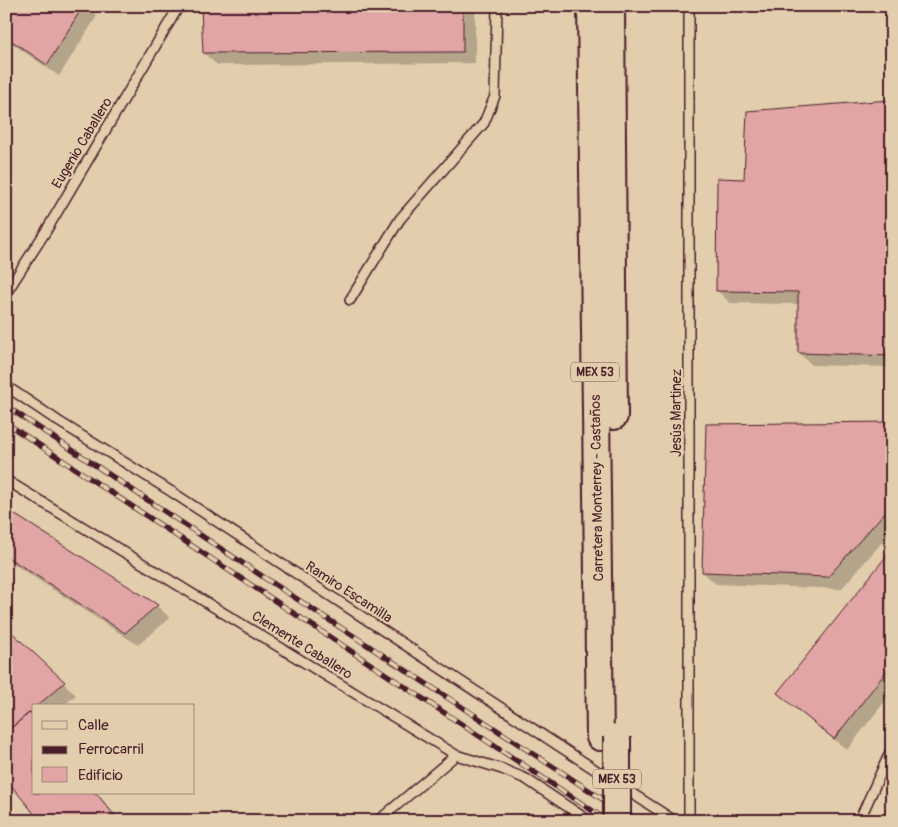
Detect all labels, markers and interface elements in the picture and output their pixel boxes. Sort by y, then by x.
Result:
street label: Eugenio Caballero [48,94,116,192]
road number: MEX 53 [571,362,619,382]
street label: Jesús Martinez [668,369,685,457]
street label: Carretera Monterrey - Castaños [587,394,607,581]
street label: Ramiro Escamilla [302,558,396,626]
street label: Clemente Caballero [249,607,356,683]
legend [32,704,195,794]
text: Calle [78,716,109,735]
text: Ferrocarril [78,740,144,759]
text: Edificio [78,766,123,785]
road number: MEX 53 [593,770,641,789]

